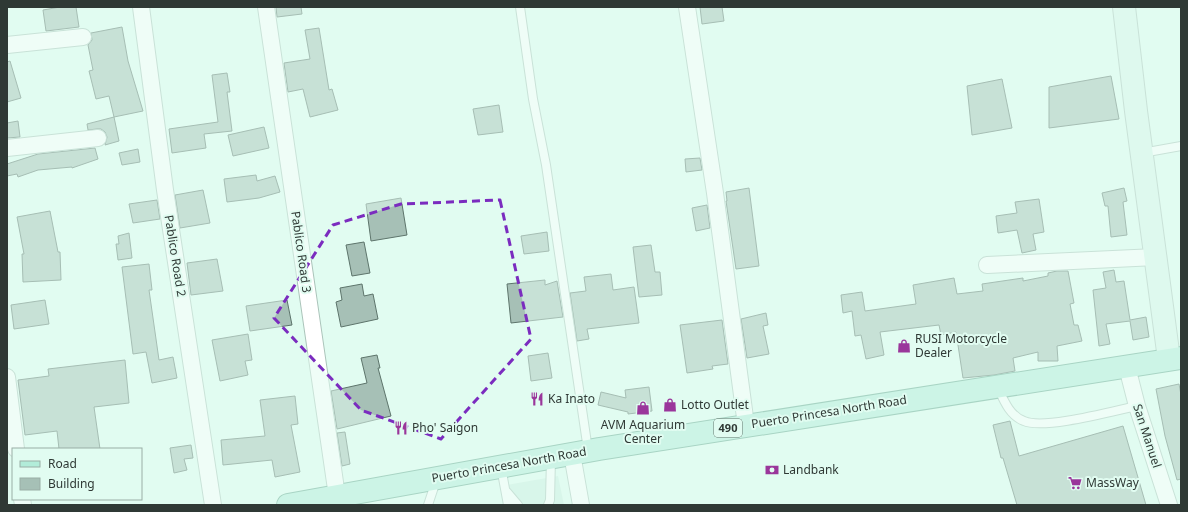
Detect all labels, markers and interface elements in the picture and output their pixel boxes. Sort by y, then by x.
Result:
street label: Pablico Road 3 [287,210,316,294]
street label: Pablico Road 2 [161,214,190,298]
place label: RUSI Motorcycle Dealer [915,330,1007,361]
shop icon: RUSI Motorcycle Dealer [896,338,912,354]
place label: Ka Inato [548,390,595,407]
restaurant icon: Ka Inato [529,391,545,407]
street label: Puerto Princesa North Road [750,391,908,432]
place label: Lotto Outlet [681,396,750,413]
shop icon: Lotto Outlet [662,397,678,413]
shop icon: AVM Aquarium Center [635,400,651,416]
street label: San Manuel [1129,402,1166,470]
place label: AVM Aquarium Center [601,416,685,447]
place label: Pho' Saigon [412,419,478,436]
road number: 490 [714,419,742,437]
restaurant icon: Pho' Saigon [393,420,409,436]
street label: Puerto Princesa North Road [430,443,588,487]
legend [12,448,142,500]
text: Road [48,455,77,472]
place label: Landbank [783,461,839,478]
bank icon: Landbank [764,462,780,478]
place label: MassWay [1086,474,1140,491]
text: Building [48,475,95,492]
supermarket icon: MassWay [1067,475,1083,491]

